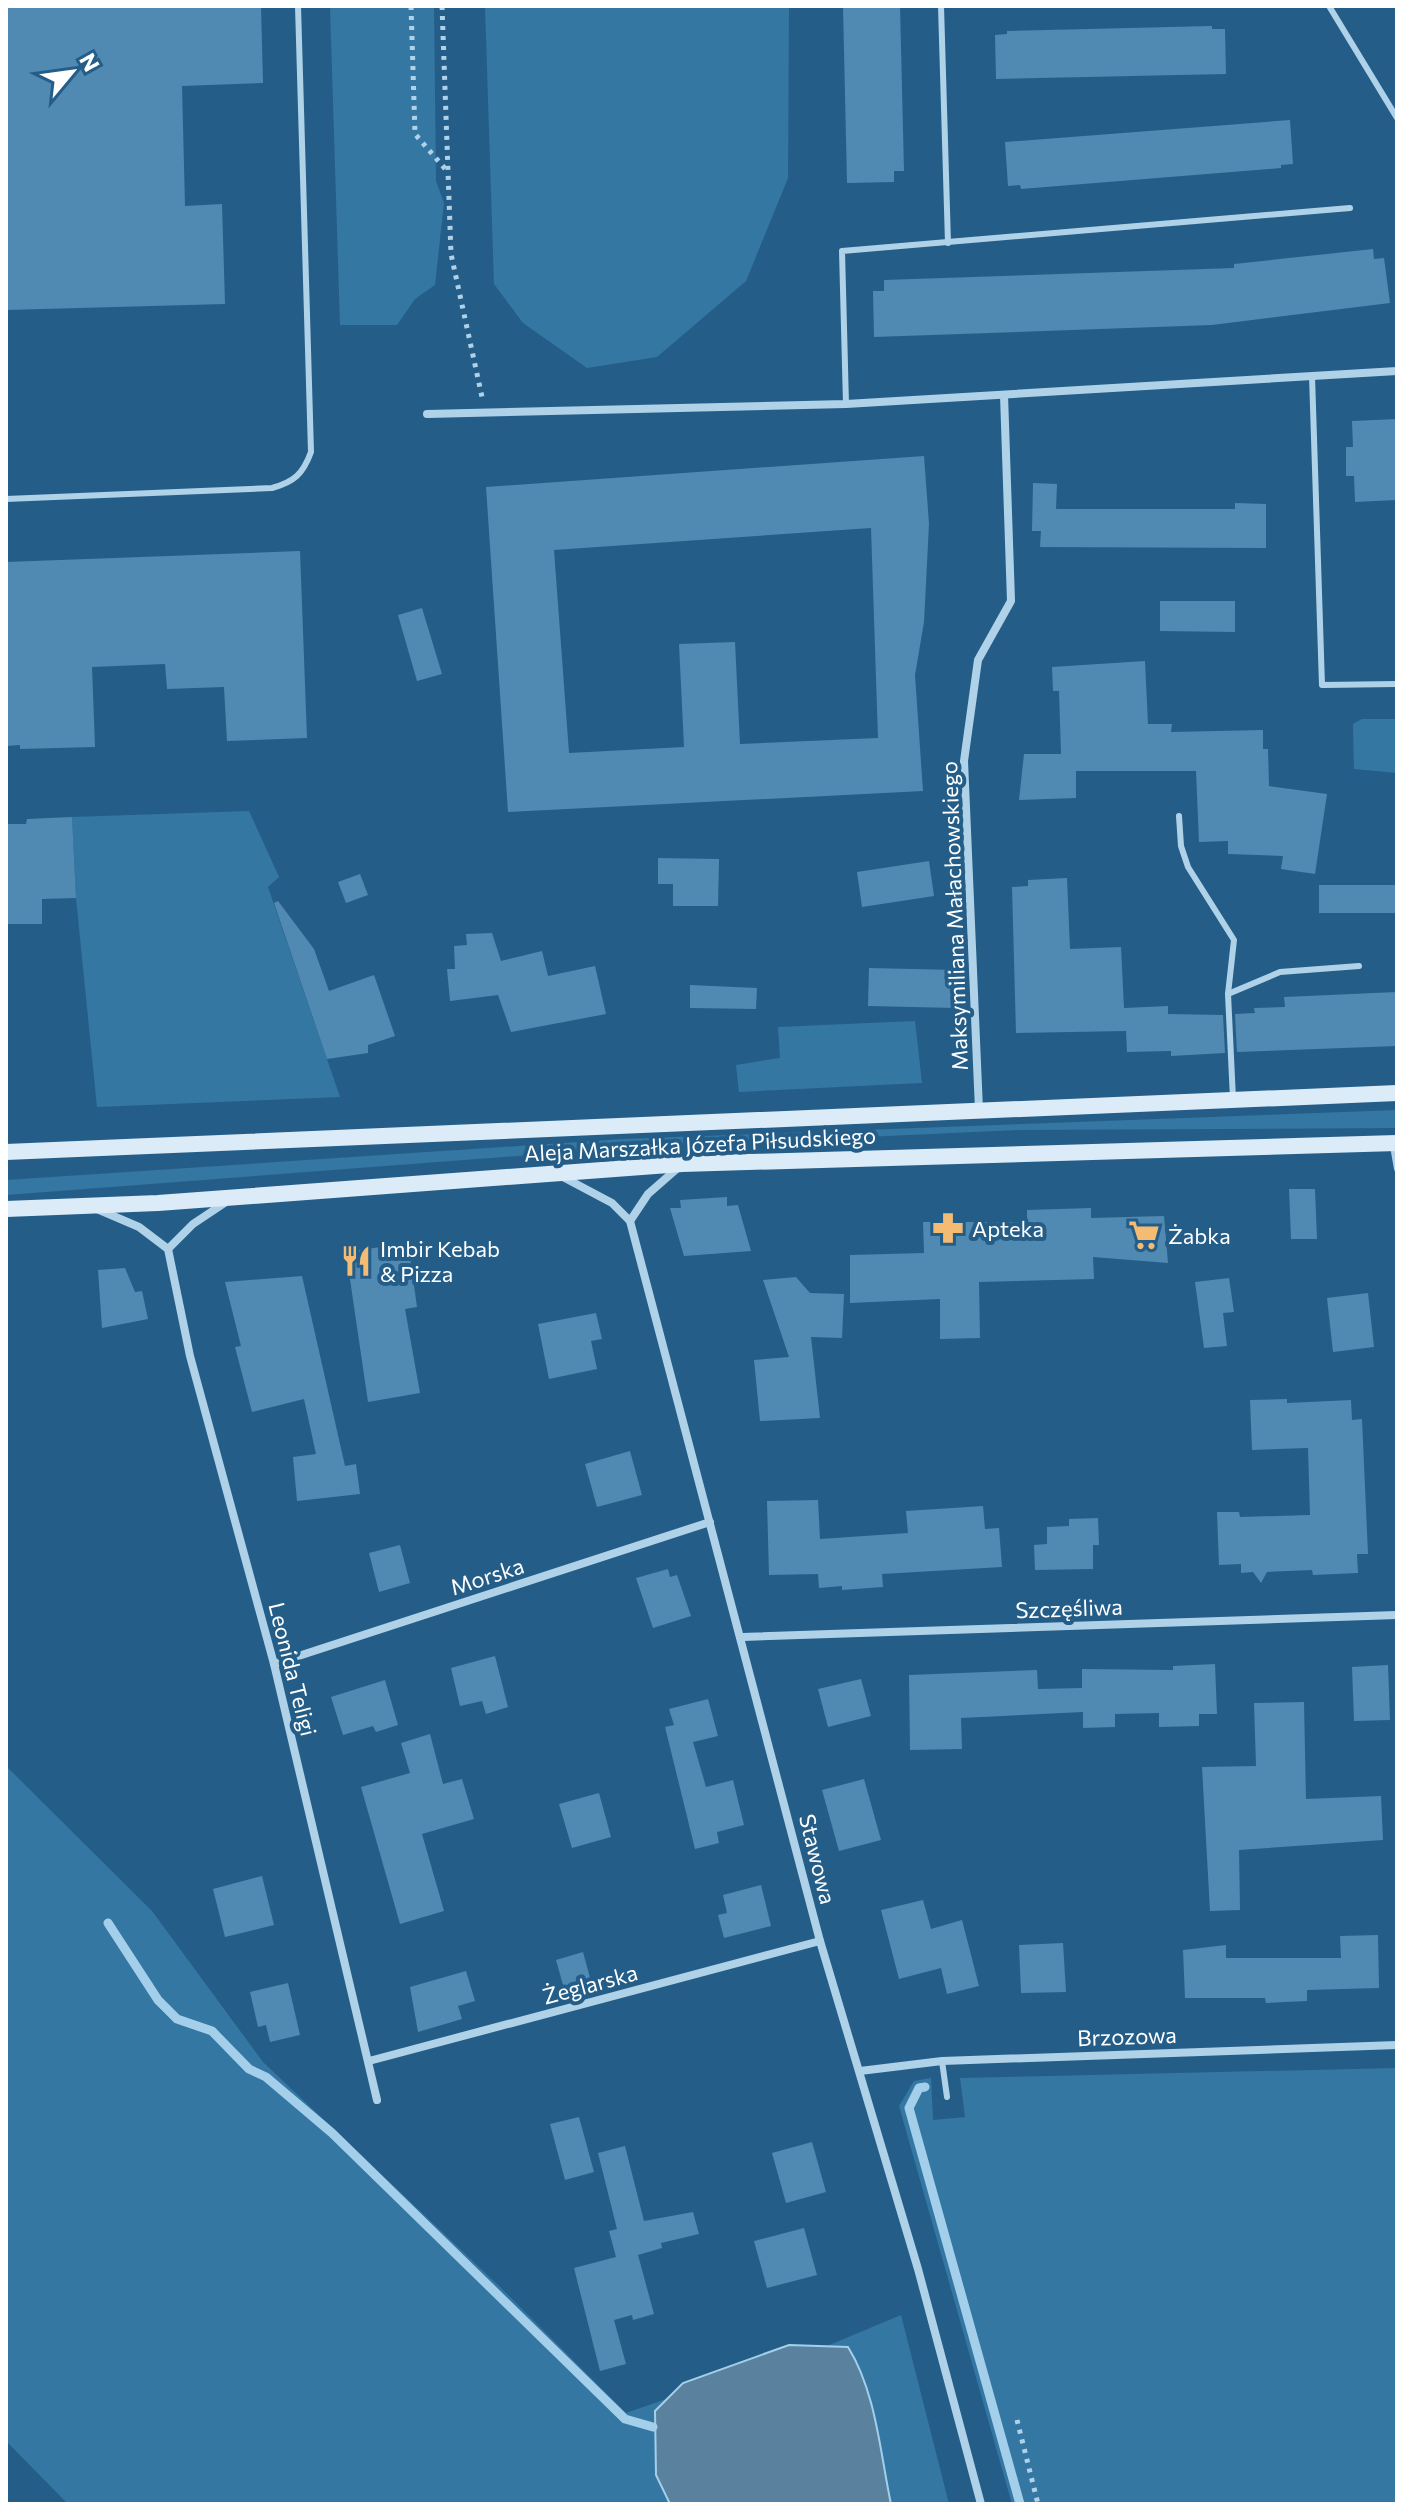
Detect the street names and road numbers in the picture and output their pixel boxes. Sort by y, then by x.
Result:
street label: Maksymiliana Małachowskiego [935,761,973,1071]
street label: Aleja Marszałka Józefa Piłsudskiego [523,1121,877,1167]
street label: Morska [447,1551,527,1601]
street label: Szczęśliwa [1015,1593,1123,1623]
street label: Leonida Teligi [263,1599,323,1739]
street label: Stawowa [794,1811,842,1907]
street label: Żeglarska [540,1958,640,2010]
street label: Brzozowa [1077,2021,1177,2051]

